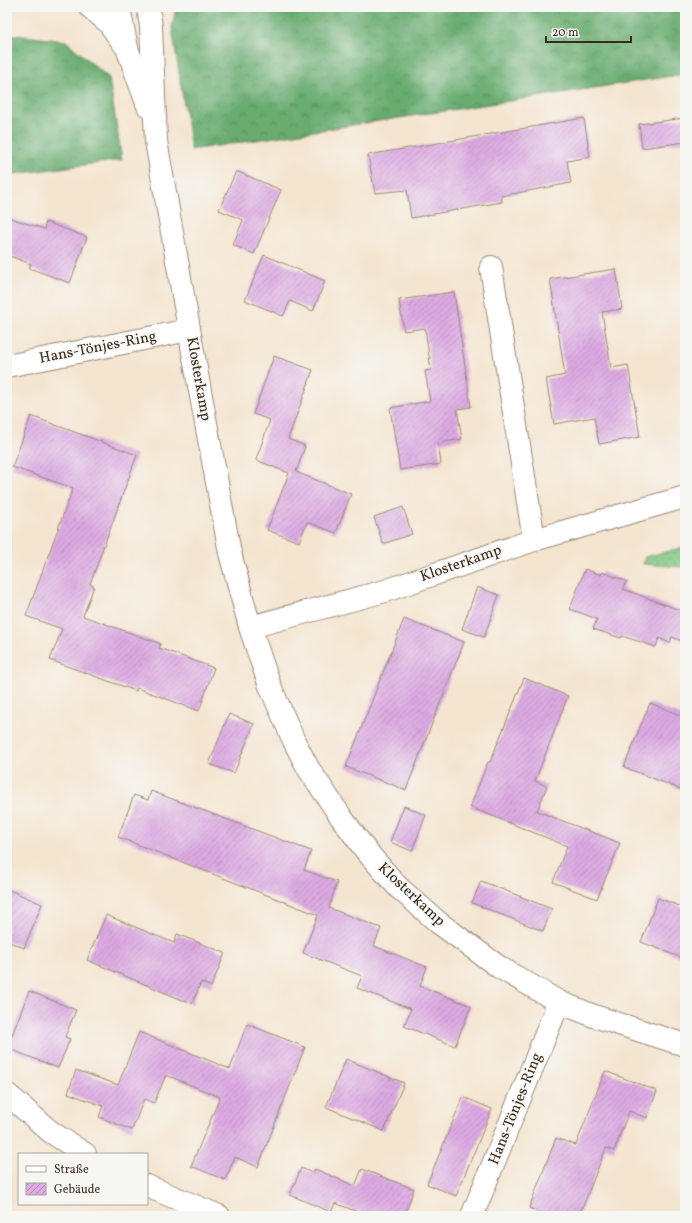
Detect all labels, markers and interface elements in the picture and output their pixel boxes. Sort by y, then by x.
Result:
scale bar [546,18,631,44]
text: 20 m [552,25,579,41]
street label: Hans-Tönjes-Ring [38,326,159,370]
street label: Klosterkamp [180,335,216,423]
street label: Klosterkamp [417,540,505,588]
street label: Klosterkamp [373,858,449,932]
street label: Hans-Tönjes-Ring [484,1050,548,1168]
legend [18,1153,148,1205]
text: Straße [54,1162,89,1178]
text: Gebäude [54,1182,101,1198]

